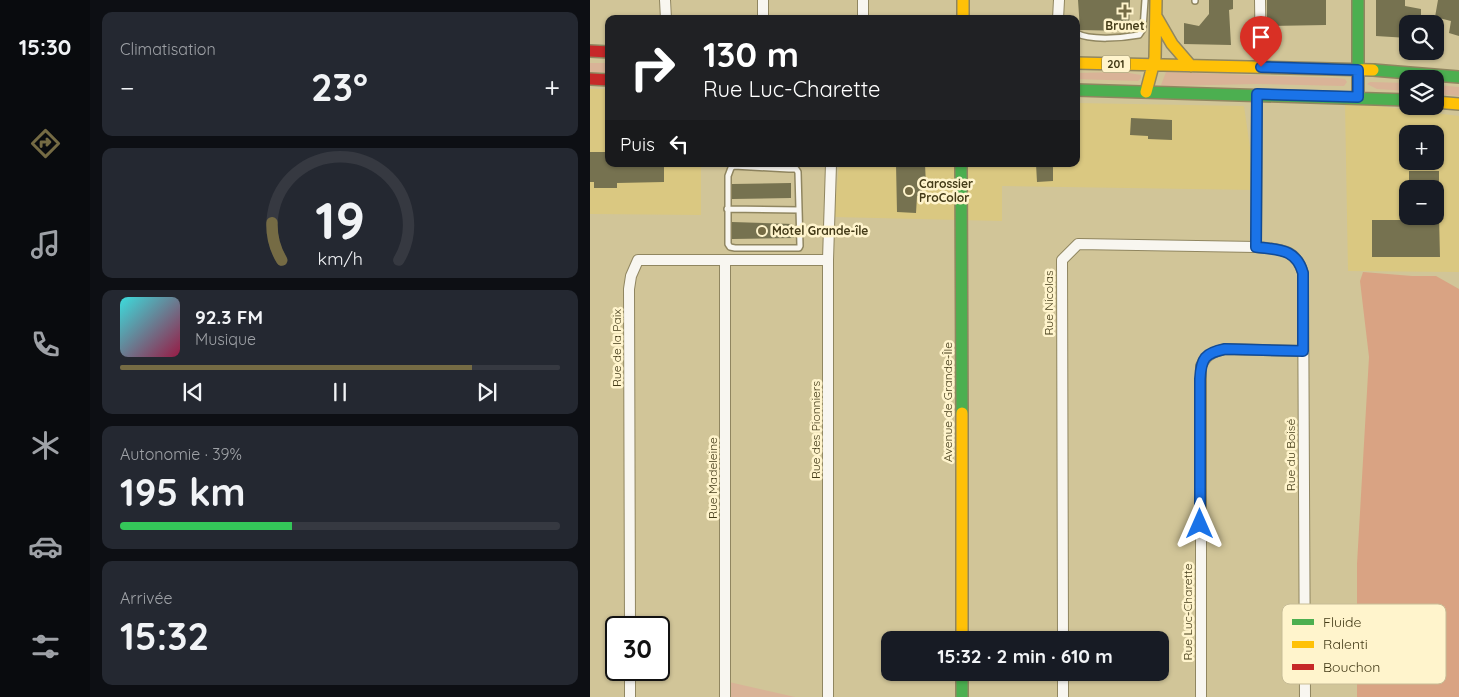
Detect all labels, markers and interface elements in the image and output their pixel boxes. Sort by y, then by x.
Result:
marker: Brunet [1119,5,1131,17]
map controls [1399,15,1444,225]
button: search [1399,15,1444,60]
pin [1240,16,1282,67]
place label: Brunet [1105,18,1145,33]
icon: arrive [1247,23,1275,51]
text: 130 m [703,32,799,76]
text: 15:30 [19,33,71,61]
icon: right [620,35,685,100]
text: Climatisation [120,39,216,59]
road number: 201 [1102,56,1130,72]
text: 23° [311,63,368,111]
text: − [120,70,135,105]
text: + [544,70,560,105]
button: layers [1399,70,1444,115]
text: Rue Luc-Charette [703,75,881,103]
button: + [1399,125,1444,170]
icon: directions [28,126,63,161]
icon: left [665,130,693,158]
text: Puis [620,132,655,156]
place label: Carossier ProColor [919,176,973,205]
button: − [1399,180,1444,225]
marker: Carossier ProColor [903,185,915,197]
text: 19 [315,187,365,252]
place label: Motel Grande-île [772,223,868,238]
marker: Motel Grande-île [756,225,768,237]
icon: music [28,227,63,262]
text: km/h [317,247,363,269]
street label: Rue Nicolas [1041,270,1056,336]
text: 92.3 FM [195,305,263,329]
street label: Rue de la Paix [609,309,624,387]
icon: phone [28,327,63,362]
text: Musique [195,329,256,349]
street label: Avenue de Grande-Île [940,342,955,462]
icon: previous [179,378,207,406]
icon: pause [326,378,354,406]
icon: next [473,378,501,406]
street label: Rue des Pionniers [808,381,823,479]
street label: Rue du Boisé [1283,419,1298,491]
icon: climate [28,428,63,463]
street label: Rue Madeleine [705,437,720,519]
text: Autonomie · 39% [120,444,242,464]
text: 195 km [120,468,246,516]
position arrow [1173,497,1225,549]
icon: car [28,529,63,564]
street label: Rue Luc-Charette [1180,563,1195,660]
text: Arrivée [120,588,173,608]
legend [1282,604,1446,684]
text: 15:32 [120,612,209,660]
text: Fluide [1323,613,1362,631]
speed limit sign: 30 [605,616,670,681]
icon: filters [28,629,63,664]
text: Ralenti [1323,635,1368,653]
text: 15:32 · 2 min · 610 m [937,644,1113,668]
text: Bouchon [1323,658,1380,676]

